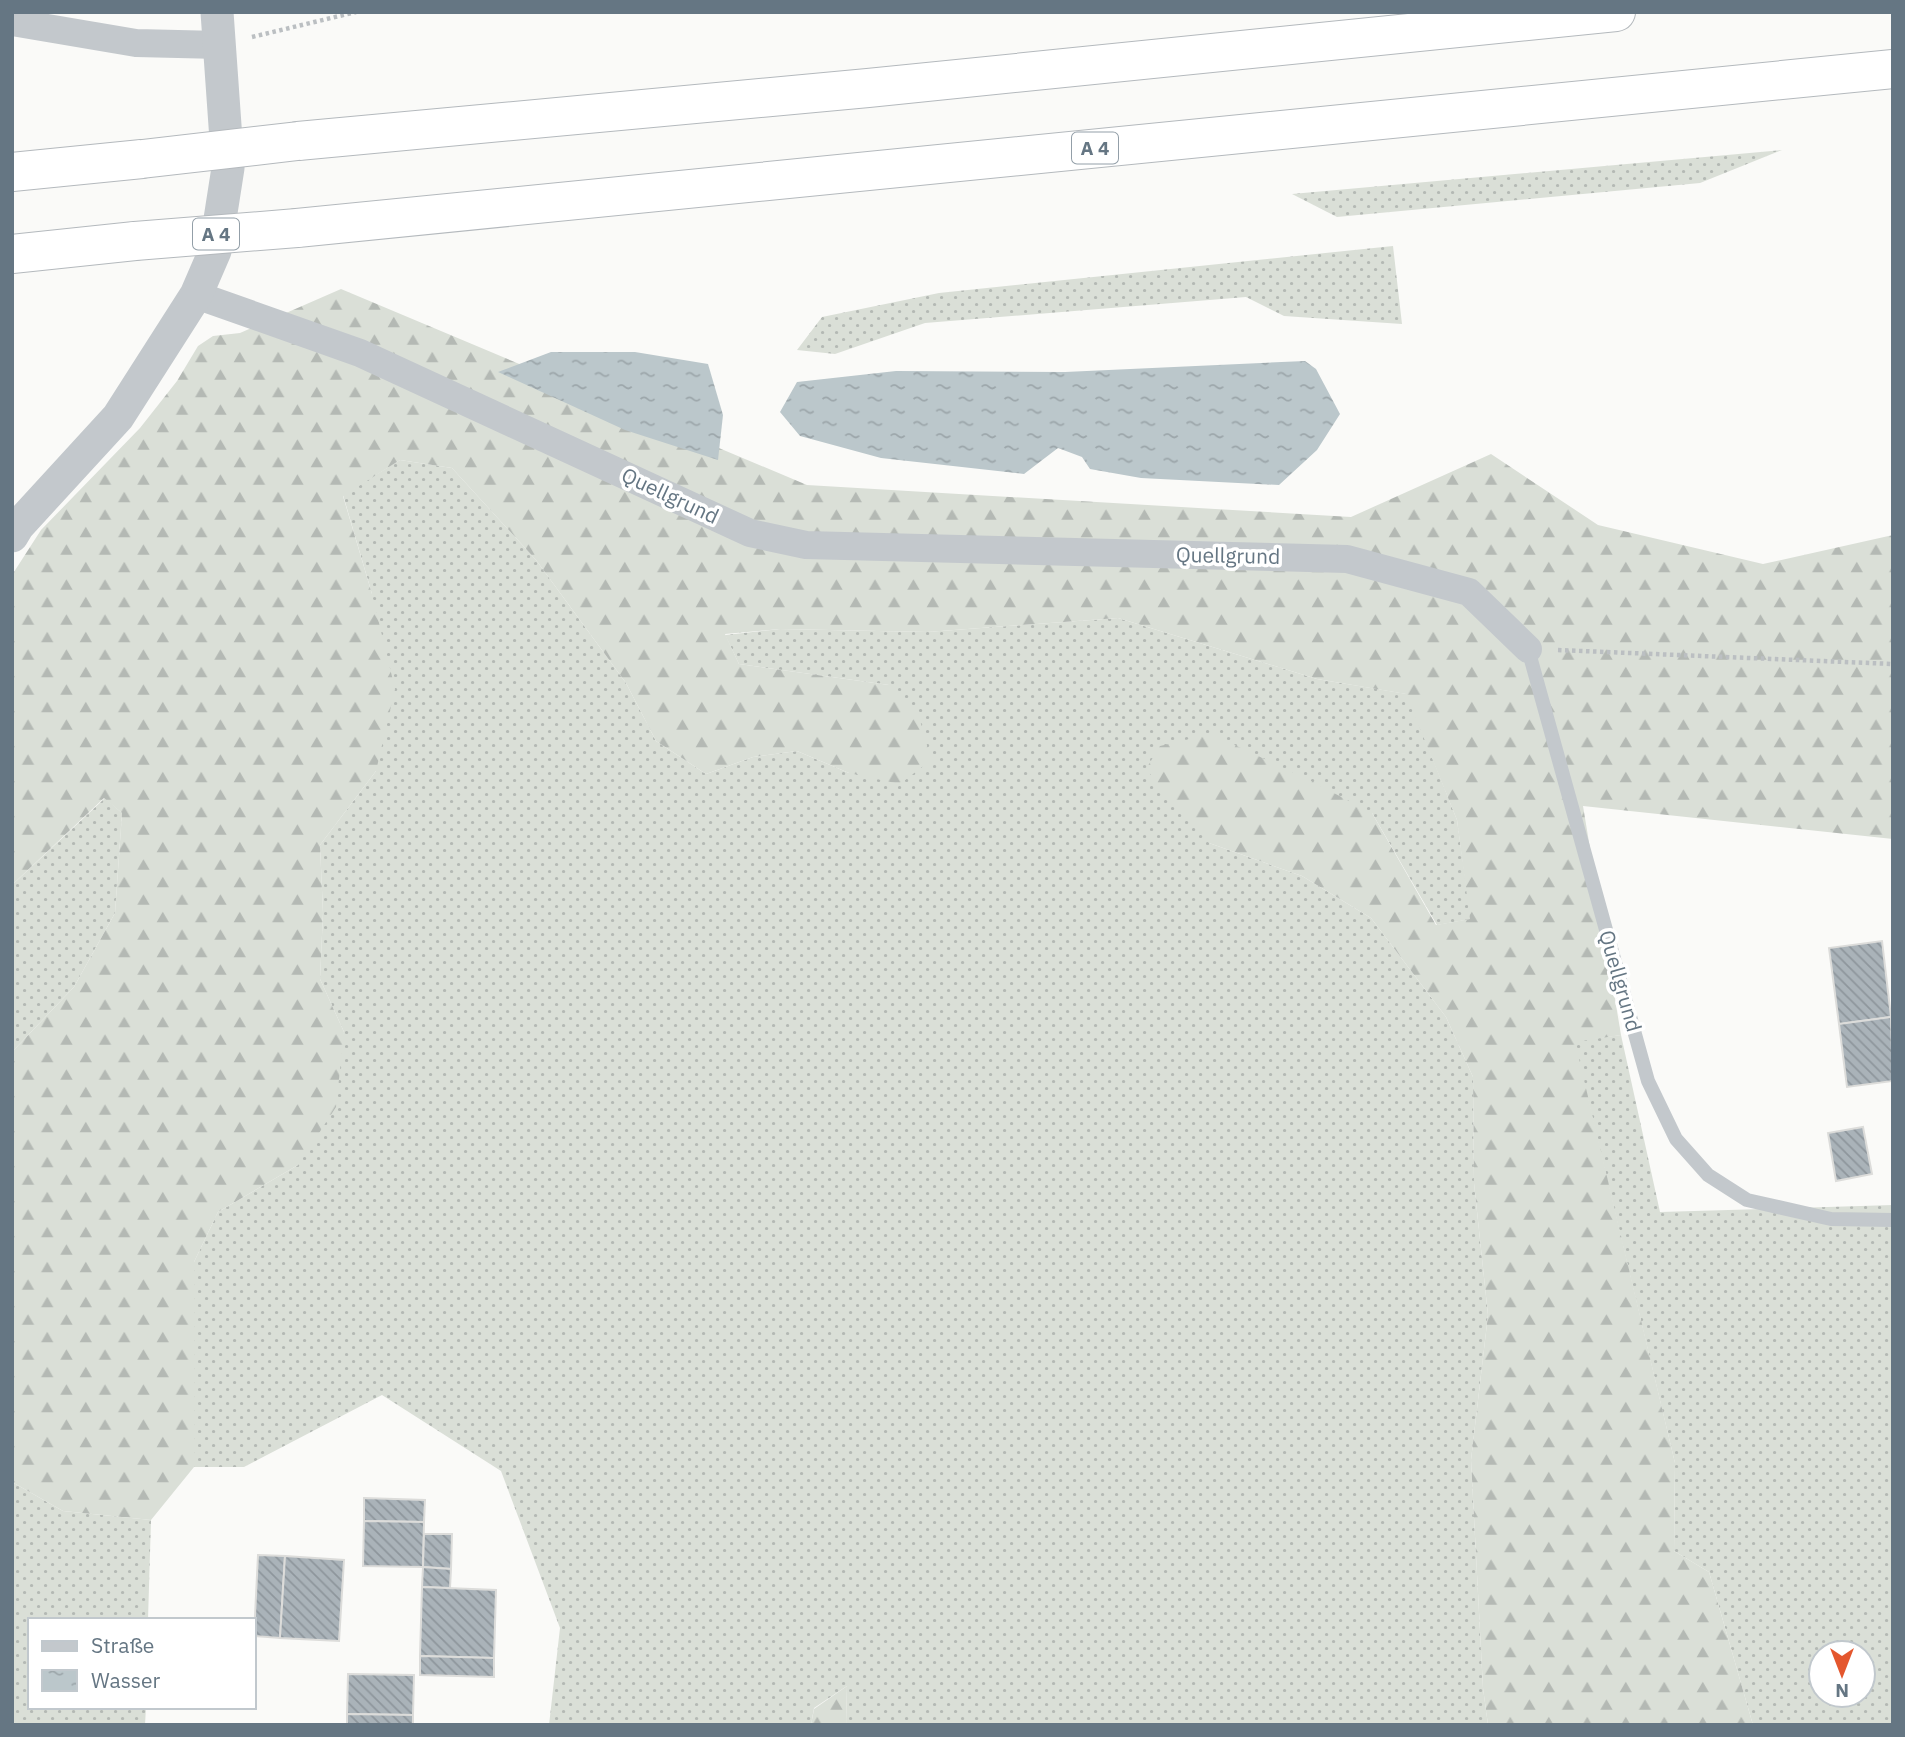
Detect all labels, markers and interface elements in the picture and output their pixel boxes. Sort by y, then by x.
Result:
road number: A 4 [1072,132,1118,164]
road number: A 4 [193,218,239,250]
street label: Quellgrund [617,460,724,530]
street label: Quellgrund [1176,540,1280,570]
street label: Quellgrund [1593,927,1649,1035]
legend [28,1618,256,1709]
text: Straße [91,1631,154,1659]
north arrow [1807,1639,1877,1709]
text: Wasser [91,1666,161,1694]
text: N [1835,1679,1849,1703]

